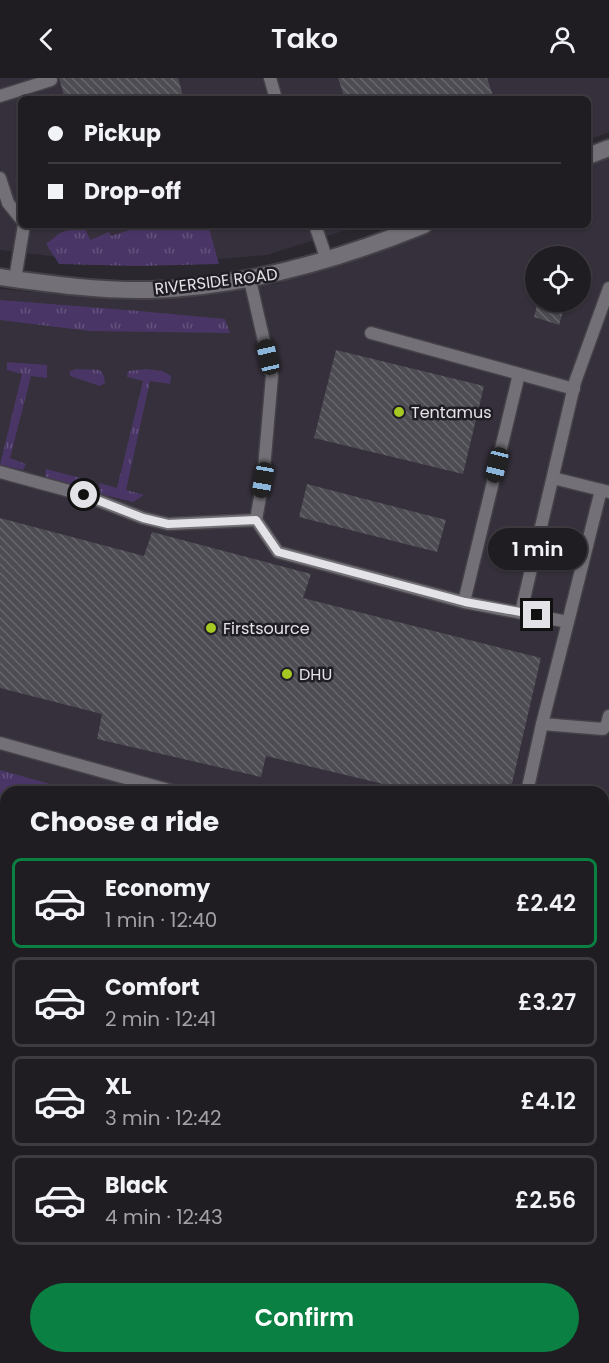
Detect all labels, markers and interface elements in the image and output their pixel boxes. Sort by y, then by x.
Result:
text: Tako [271,20,338,57]
icon: back [30,23,63,56]
icon: person [546,23,579,56]
text: Pickup [84,118,161,149]
text: Drop-off [84,176,181,207]
map controls [525,246,591,312]
button: locate [525,246,591,312]
street label: RIVERSIDE ROAD [153,263,279,300]
car [255,337,281,377]
place label: Tentamus [411,401,492,424]
marker: Tentamus [392,405,406,419]
car [484,445,510,485]
car [251,461,275,499]
route start [70,481,97,508]
callout: 1 min [488,528,586,570]
text: 1 min [512,535,563,563]
route end [523,601,550,628]
place label: Firstsource [223,617,310,640]
marker: Firstsource [204,621,218,635]
place label: DHU [299,663,332,686]
marker: DHU [280,667,294,681]
text: Choose a ride [30,803,219,840]
text: Economy [105,873,210,904]
icon: car [33,876,87,930]
text: £2.42 [516,888,576,919]
text: 1 min · 12:40 [105,906,217,934]
text: Comfort [105,972,199,1003]
icon: car [33,975,87,1029]
text: £3.27 [518,987,576,1018]
text: 2 min · 12:41 [105,1005,216,1033]
text: XL [105,1071,131,1102]
icon: car [33,1074,87,1128]
text: £4.12 [521,1086,576,1117]
text: 3 min · 12:42 [105,1104,222,1132]
text: Black [105,1170,168,1201]
icon: car [33,1173,87,1227]
text: £2.56 [515,1185,576,1216]
text: 4 min · 12:43 [105,1203,223,1231]
button: Confirm [30,1283,579,1352]

